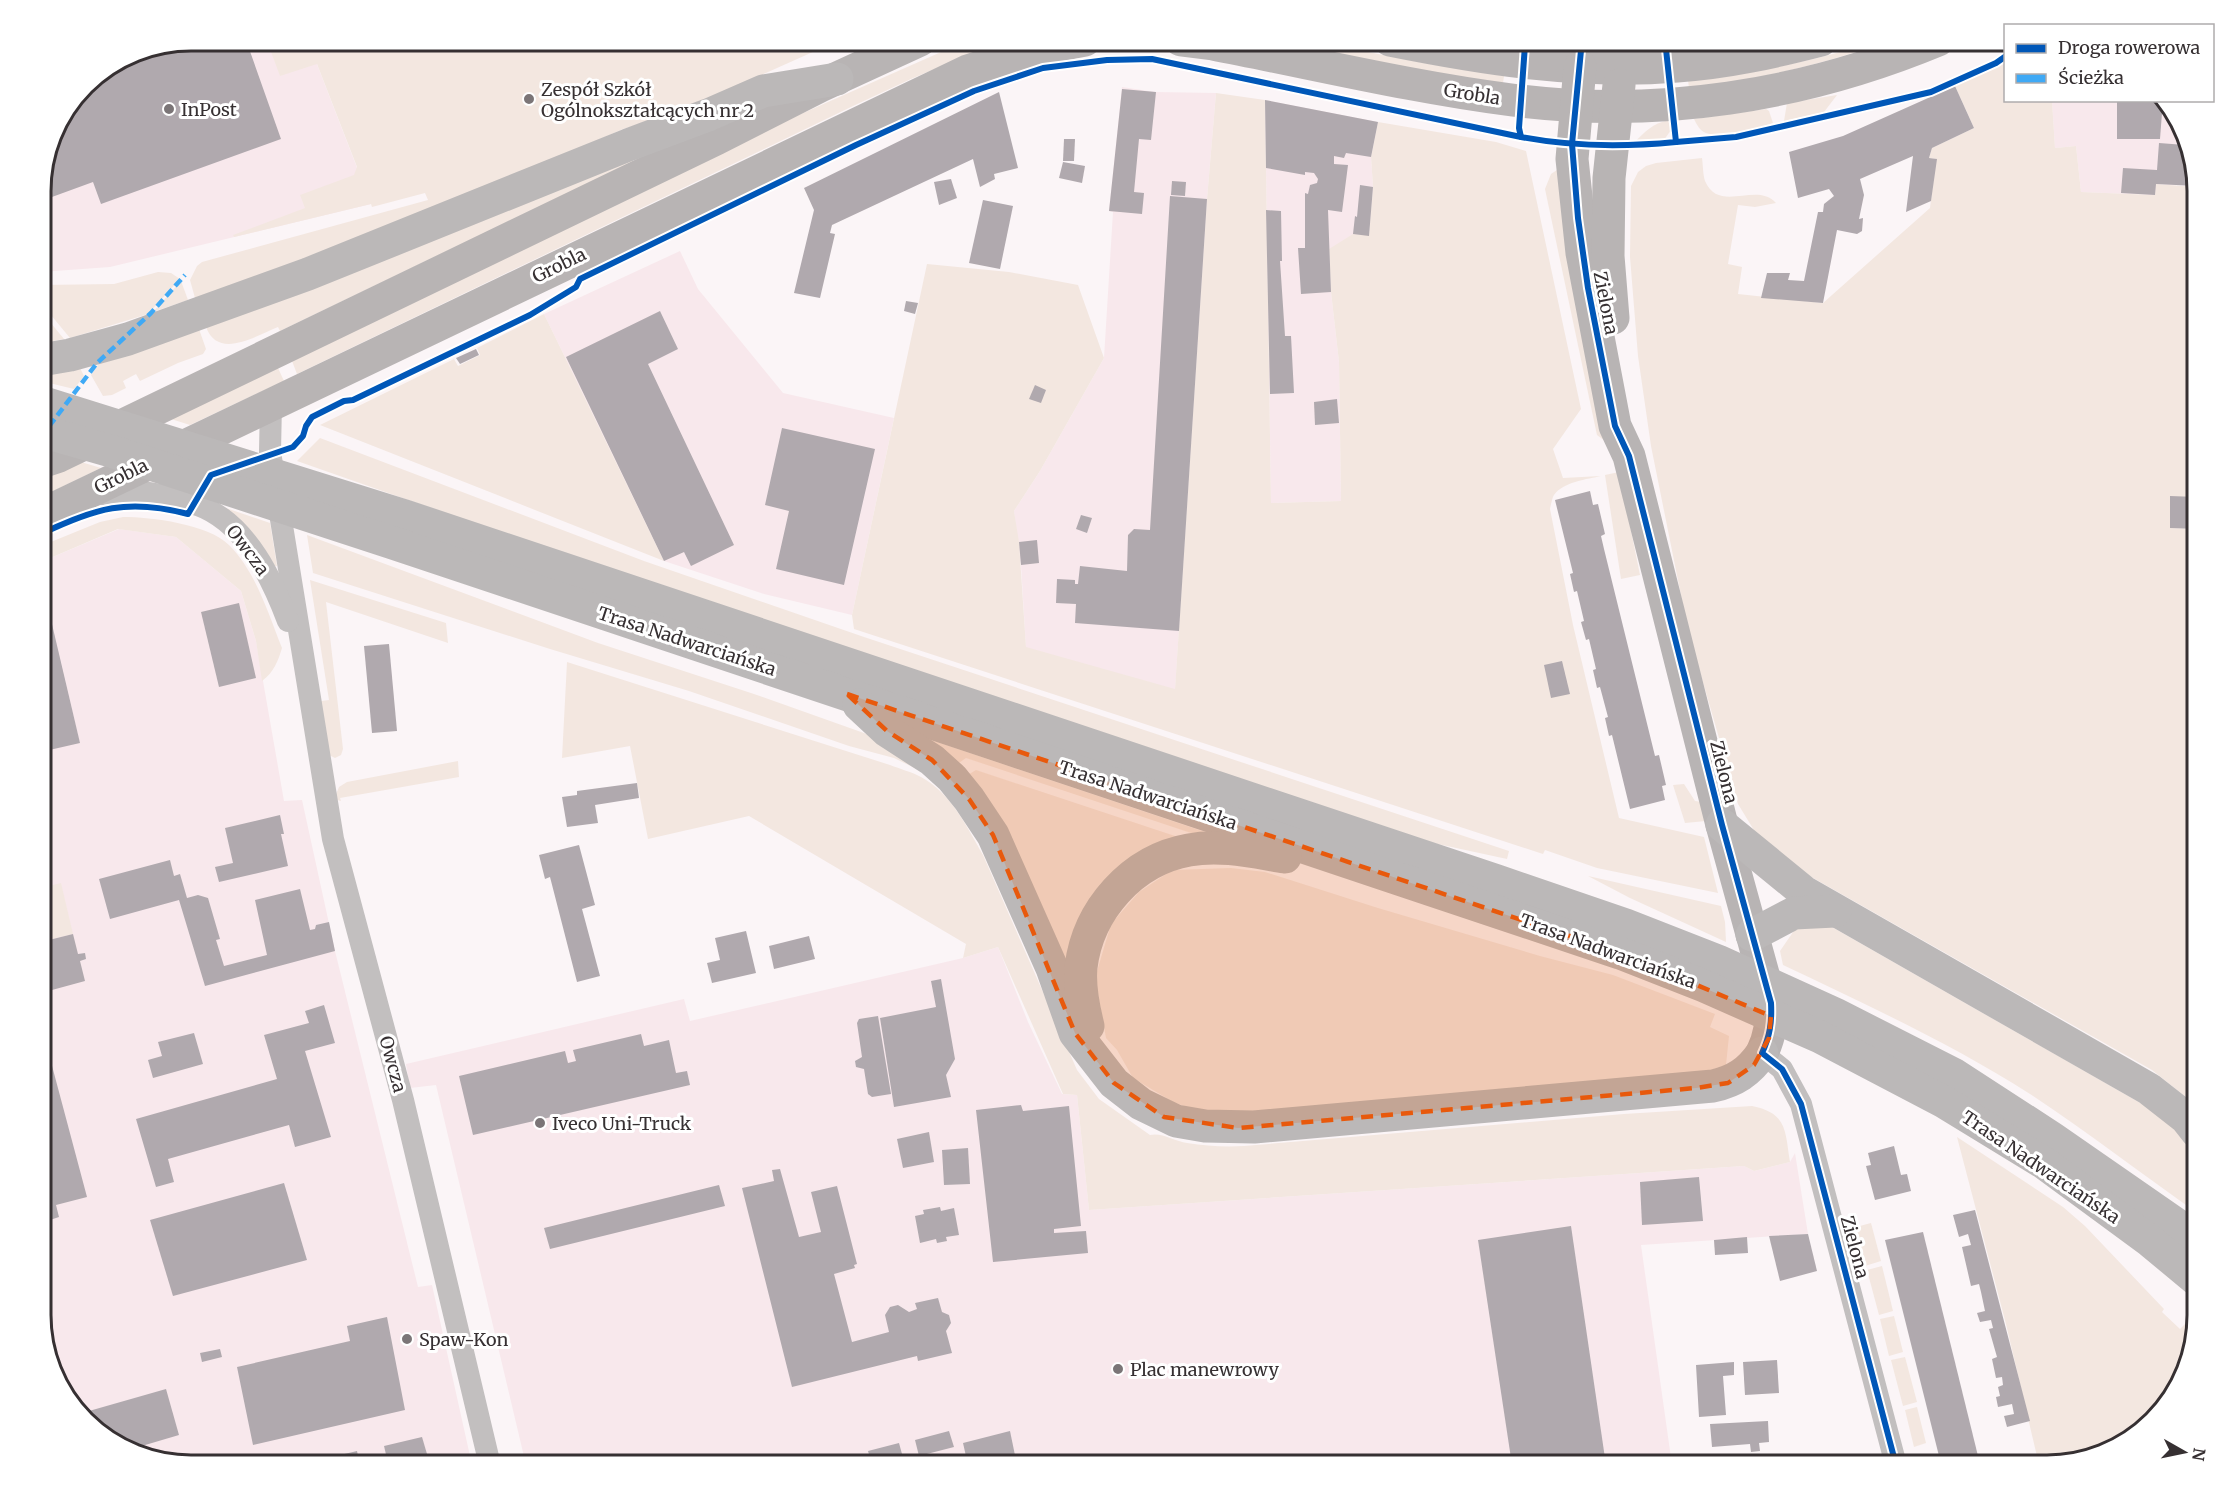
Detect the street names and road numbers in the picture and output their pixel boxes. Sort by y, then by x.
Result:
street label: Grobla [1442,78,1502,110]
street label: Grobla [528,242,590,288]
street label: Zielona [1589,269,1623,337]
street label: Grobla [90,453,152,499]
street label: Owcza [221,520,275,580]
street label: Trasa Nadwarciańska [595,601,779,681]
street label: Zielona [1705,738,1743,806]
street label: Trasa Nadwarciańska [1056,755,1240,835]
street label: Trasa Nadwarciańska [1517,908,1700,994]
street label: Owcza [374,1033,412,1095]
street label: Trasa Nadwarciańska [1958,1105,2125,1229]
street label: Zielona [1836,1213,1875,1281]

